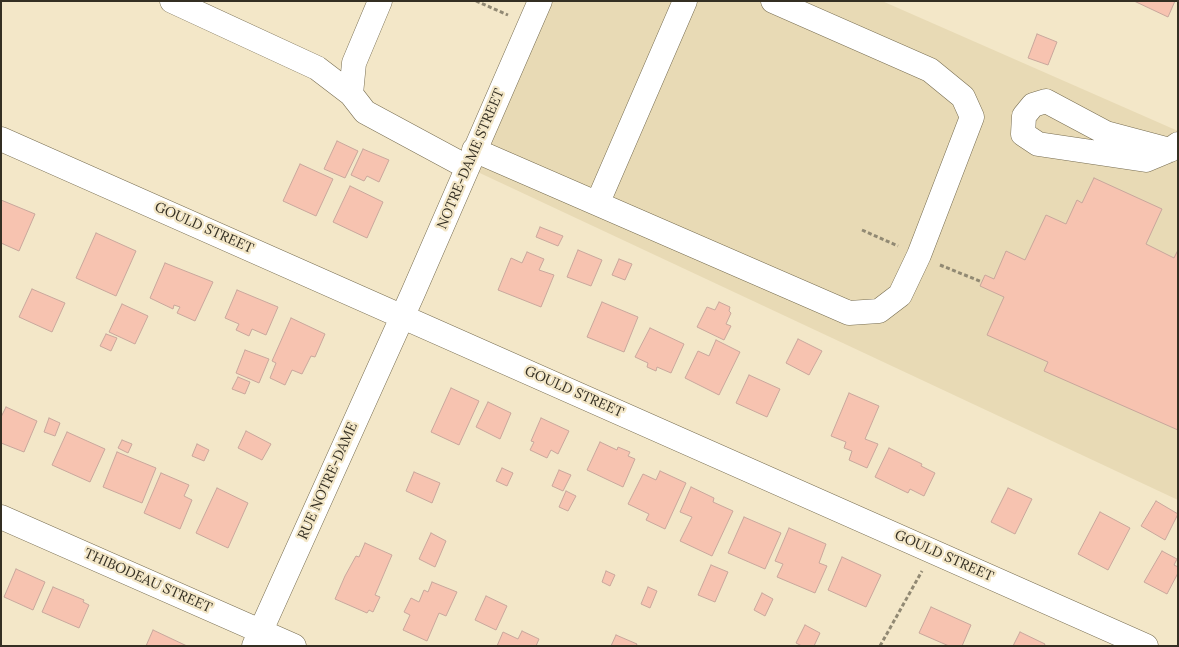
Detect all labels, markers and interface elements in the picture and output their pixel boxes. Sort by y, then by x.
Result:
street label: NOTRE-DAME STREET [434,86,508,232]
street label: GOULD STREET [152,199,256,257]
street label: GOULD STREET [522,363,626,421]
street label: RUE NOTRE-DAME [295,420,361,542]
street label: GOULD STREET [892,527,996,585]
street label: THIBODEAU STREET [82,545,214,617]

